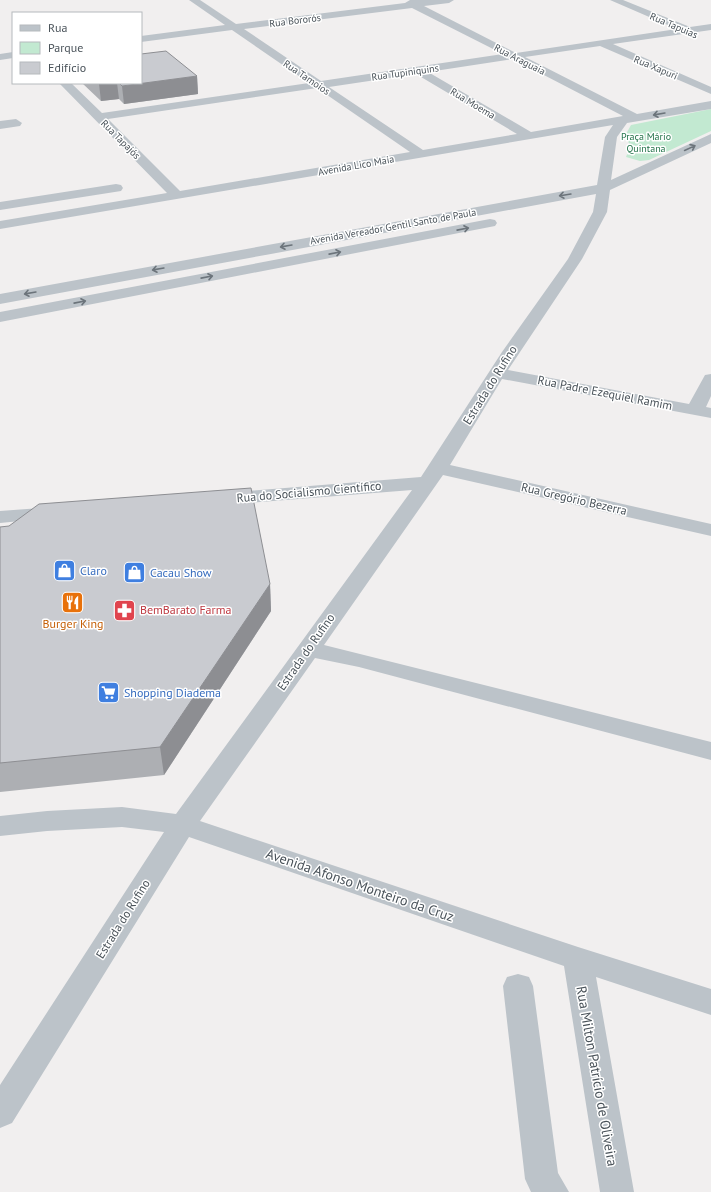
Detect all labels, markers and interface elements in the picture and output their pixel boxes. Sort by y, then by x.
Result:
street label: Rua Tapuias [648,10,700,41]
street label: Rua Bororós [269,11,322,30]
legend [12,12,142,84]
text: Rua [48,20,67,35]
text: Parque [48,40,83,55]
street label: Rua Araguaia [492,41,548,78]
street label: Rua Xapuri [632,52,680,82]
street label: Rua Tamoios [281,57,333,98]
text: Edifício [48,60,86,75]
street label: Rua Tupiniquins [371,61,440,84]
street label: Rua Moema [448,85,498,122]
one-way arrow [653,110,666,118]
street label: Rua Tapajós [98,117,143,162]
park label: Praça Mário Quintana [621,130,671,155]
one-way arrow [684,144,696,151]
street label: Avenida Lico Maia [317,152,395,179]
one-way arrow [559,191,572,199]
street label: Avenida Vereador Gentil Santo de Paula [309,205,477,248]
one-way arrow [456,224,469,232]
one-way arrow [280,242,293,250]
one-way arrow [328,249,341,257]
one-way arrow [152,265,165,273]
one-way arrow [200,273,213,281]
one-way arrow [24,289,37,297]
one-way arrow [73,297,86,305]
street label: Estrada do Rufino [459,342,520,427]
street label: Rua Padre Ezequiel Ramim [536,372,674,413]
street label: Rua do Socialismo Científico [236,478,382,505]
street label: Rua Gregório Bezerra [520,479,629,518]
shop icon: Claro [51,558,77,584]
shop icon: Cacau Show [122,560,148,586]
place label: Claro [80,563,107,578]
place label: Cacau Show [150,565,212,580]
restaurant icon: Burger King [60,590,86,616]
pharmacy icon: BemBarato Farma [112,597,138,623]
place label: BemBarato Farma [140,602,231,617]
street label: Estrada do Rufino [274,610,338,693]
place label: Burger King [43,616,103,631]
supermarket icon: Shopping Diadema [96,680,122,706]
place label: Shopping Diadema [124,685,221,700]
street label: Avenida Afonso Monteiro da Cruz [264,844,456,926]
street label: Estrada do Rufino [92,876,153,961]
street label: Rua Milton Patrício de Oliveira [572,985,622,1168]

